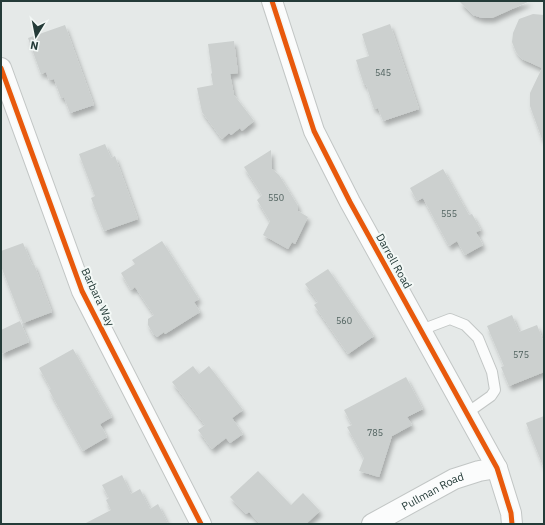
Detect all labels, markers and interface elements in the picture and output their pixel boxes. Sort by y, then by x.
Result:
north arrow [16,16,56,56]
text: N [29,38,39,53]
house number: 545 [375,67,391,78]
house number: 550 [268,192,284,203]
house number: 555 [441,208,457,219]
street label: Darrell Road [373,231,415,291]
street label: Barbara Way [78,266,118,329]
house number: 560 [336,315,352,326]
house number: 575 [513,349,529,360]
house number: 785 [367,427,383,438]
street label: Pullman Road [399,469,465,513]

